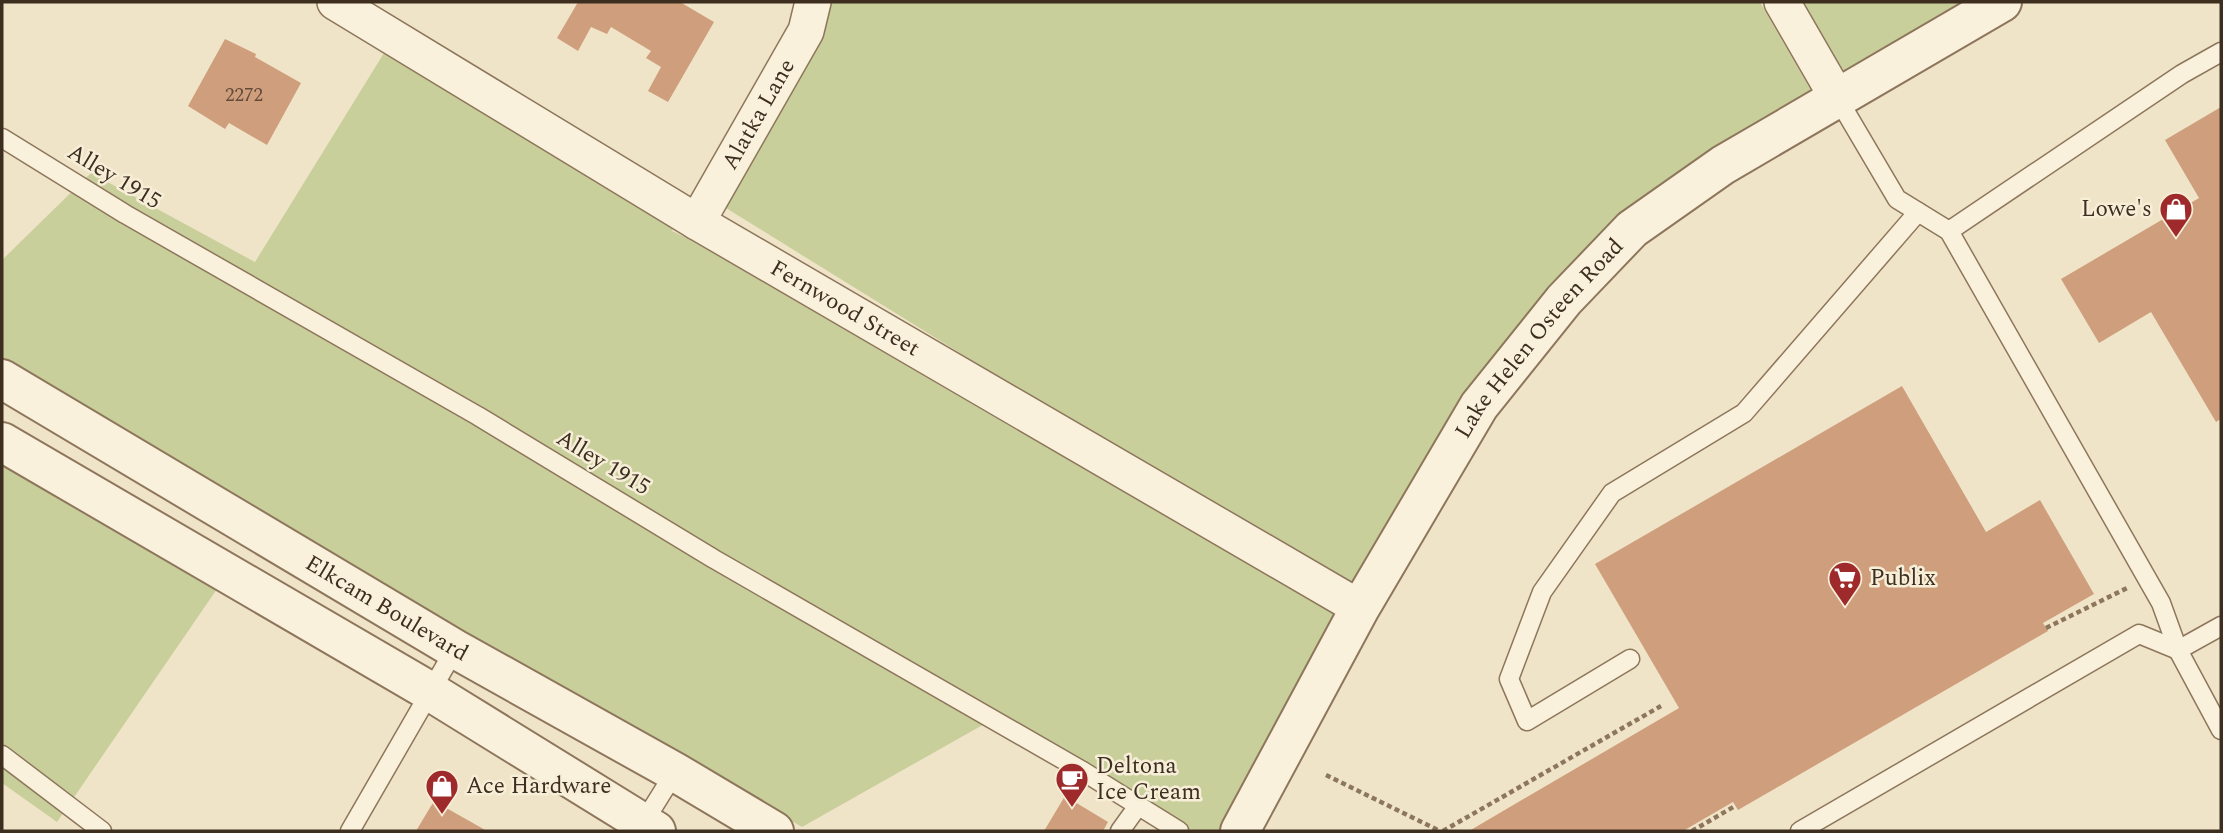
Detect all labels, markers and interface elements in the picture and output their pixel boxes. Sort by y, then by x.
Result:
street label: Alatka Lane [713,52,804,176]
house number: 2272 [225,81,263,110]
street label: Alley 1915 [60,135,168,219]
shop icon: Lowe's [2157,190,2195,239]
place label: Lowe's [2081,192,2152,227]
street label: Lake Helen Osteen Road [1446,230,1632,445]
street label: Fernwood Street [764,251,927,366]
street label: Alley 1915 [549,421,657,505]
street label: Elkcam Boulevard [298,546,475,671]
supermarket icon: Publix [1826,559,1864,608]
place label: Publix [1870,561,1936,596]
place label: Deltona Ice Cream [1096,749,1201,810]
cafe icon: Deltona Ice Cream [1053,760,1091,809]
shop icon: Ace Hardware [423,767,461,816]
place label: Ace Hardware [466,769,611,804]

